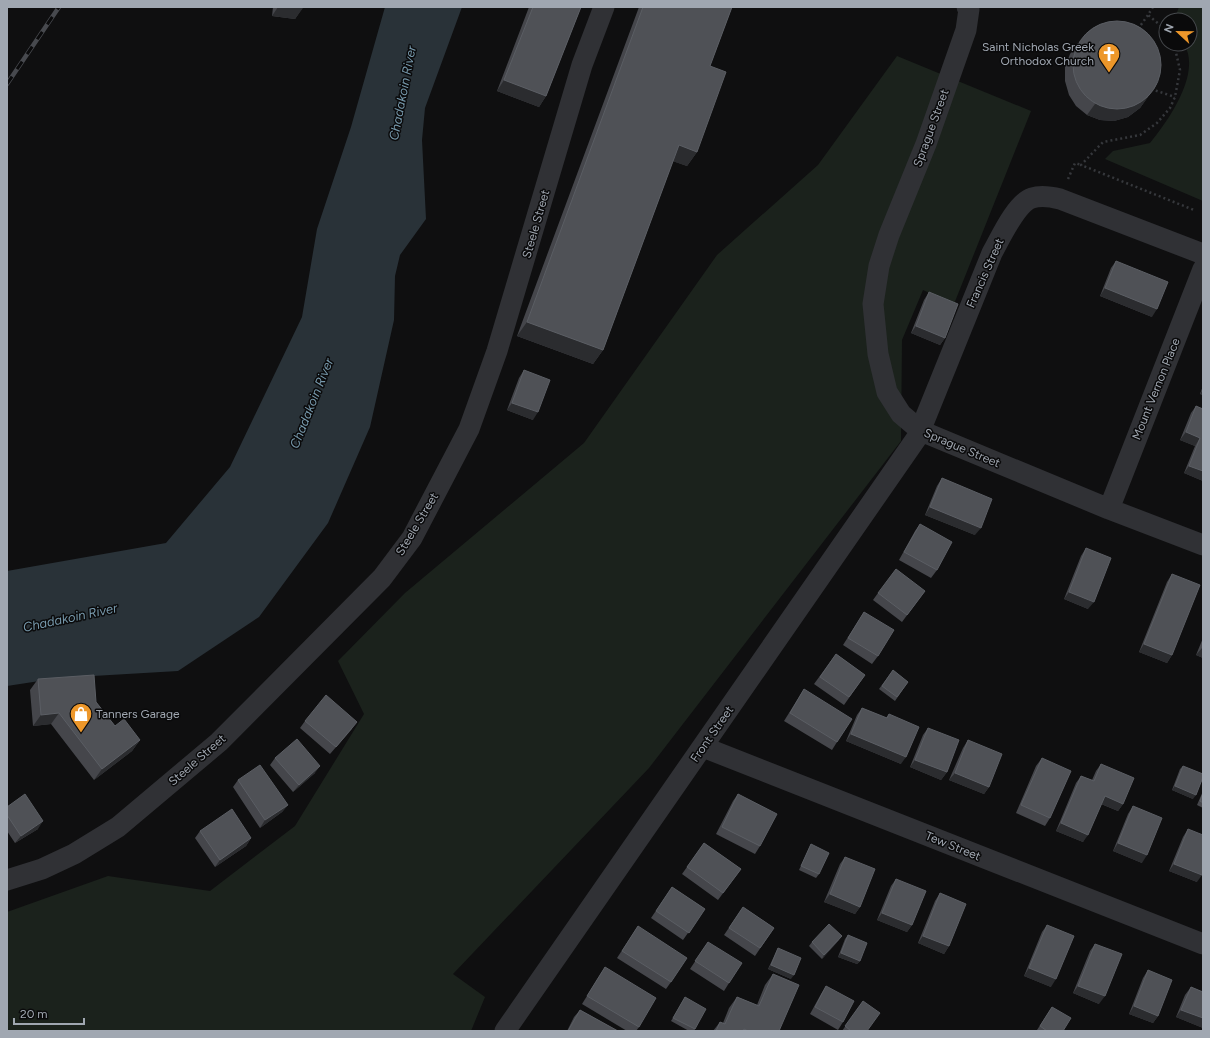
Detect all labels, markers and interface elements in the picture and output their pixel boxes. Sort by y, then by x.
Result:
north arrow [1158,12,1198,52]
text: N [1162,22,1177,35]
place label: Saint Nicholas Greek Orthodox Church [982,40,1094,68]
church icon: Saint Nicholas Greek Orthodox Church [1096,41,1122,74]
water label: Chadakoin River [386,44,419,142]
street label: Sprague Street [910,87,952,169]
street label: Steele Street [520,188,553,260]
street label: Francis Street [963,236,1007,310]
street label: Mount Vernon Place [1129,336,1183,442]
water label: Chadakoin River [287,355,337,451]
street label: Sprague Street [922,426,1003,471]
street label: Steele Street [393,490,441,558]
water label: Chadakoin River [22,600,119,635]
shop icon: Tanners Garage [68,701,94,734]
street label: Front Street [688,703,737,765]
place label: Tanners Garage [96,707,180,721]
street label: Steele Street [166,731,229,788]
street label: Tew Street [923,829,983,864]
scale bar [14,1000,84,1026]
text: 20 m [20,1007,48,1021]

